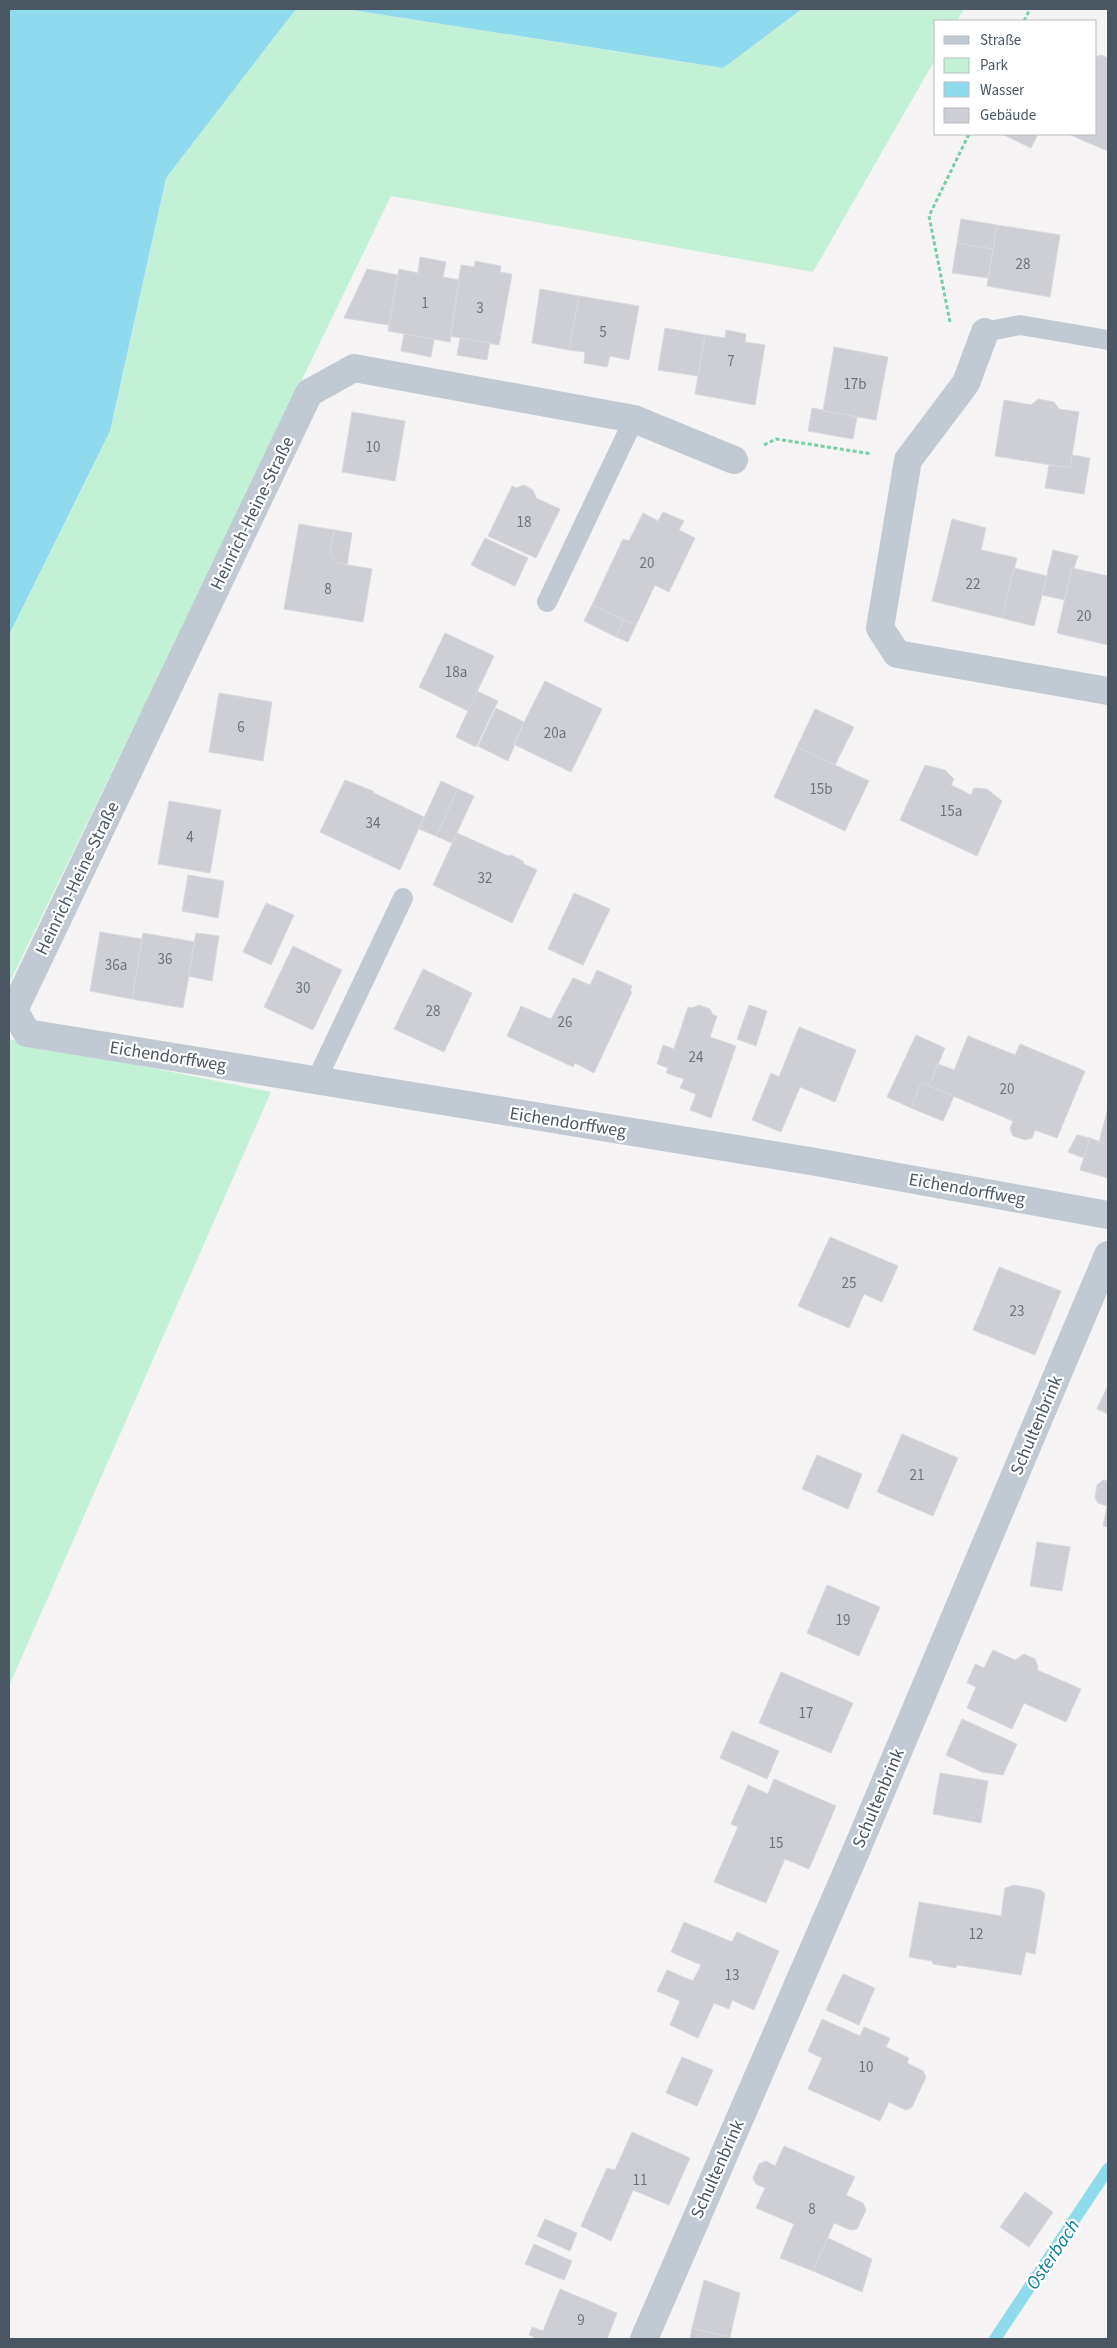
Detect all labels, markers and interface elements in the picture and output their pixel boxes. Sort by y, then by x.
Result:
legend [934,20,1097,135]
text: Straße [980,30,1021,51]
text: Park [980,55,1009,76]
text: Wasser [980,80,1025,101]
text: Gebäude [980,105,1036,126]
house number: 28 [1016,254,1030,275]
house number: 1 [421,293,429,314]
house number: 3 [476,298,484,319]
house number: 5 [599,322,607,343]
house number: 7 [727,351,735,372]
house number: 17b [843,374,867,395]
street label: Heinrich-Heine-Straße [204,432,301,594]
house number: 10 [366,437,380,458]
house number: 18 [517,512,531,533]
house number: 20 [640,553,654,574]
house number: 22 [966,574,980,595]
house number: 8 [324,579,332,600]
house number: 20 [1077,606,1091,627]
house number: 18a [445,662,467,683]
house number: 6 [237,717,245,738]
house number: 20a [544,723,566,744]
house number: 15b [809,779,833,800]
street label: Heinrich-Heine-Straße [29,797,126,959]
house number: 15a [940,801,962,822]
house number: 34 [366,813,381,834]
house number: 4 [186,827,194,848]
house number: 32 [478,868,492,889]
house number: 36 [158,949,172,970]
house number: 36a [105,955,127,976]
house number: 30 [296,978,310,999]
house number: 28 [426,1001,440,1022]
house number: 26 [558,1012,572,1033]
street label: Eichendorffweg [108,1035,228,1078]
house number: 24 [689,1047,704,1068]
house number: 20 [1000,1079,1014,1100]
street label: Eichendorffweg [508,1101,628,1144]
street label: Eichendorffweg [907,1167,1027,1212]
house number: 25 [842,1273,856,1294]
house number: 23 [1010,1301,1024,1322]
street label: Schultenbrink [1004,1371,1069,1479]
house number: 21 [910,1465,924,1486]
house number: 19 [836,1610,850,1631]
house number: 17 [799,1703,813,1724]
street label: Schultenbrink [846,1744,911,1852]
house number: 15 [769,1833,783,1854]
house number: 12 [969,1924,983,1945]
house number: 13 [725,1965,739,1986]
house number: 10 [859,2057,873,2078]
street label: Schultenbrink [684,2116,750,2223]
house number: 11 [633,2170,647,2191]
house number: 8 [808,2199,816,2220]
water label: Osterbach [1020,2214,1087,2295]
house number: 9 [577,2310,585,2331]

